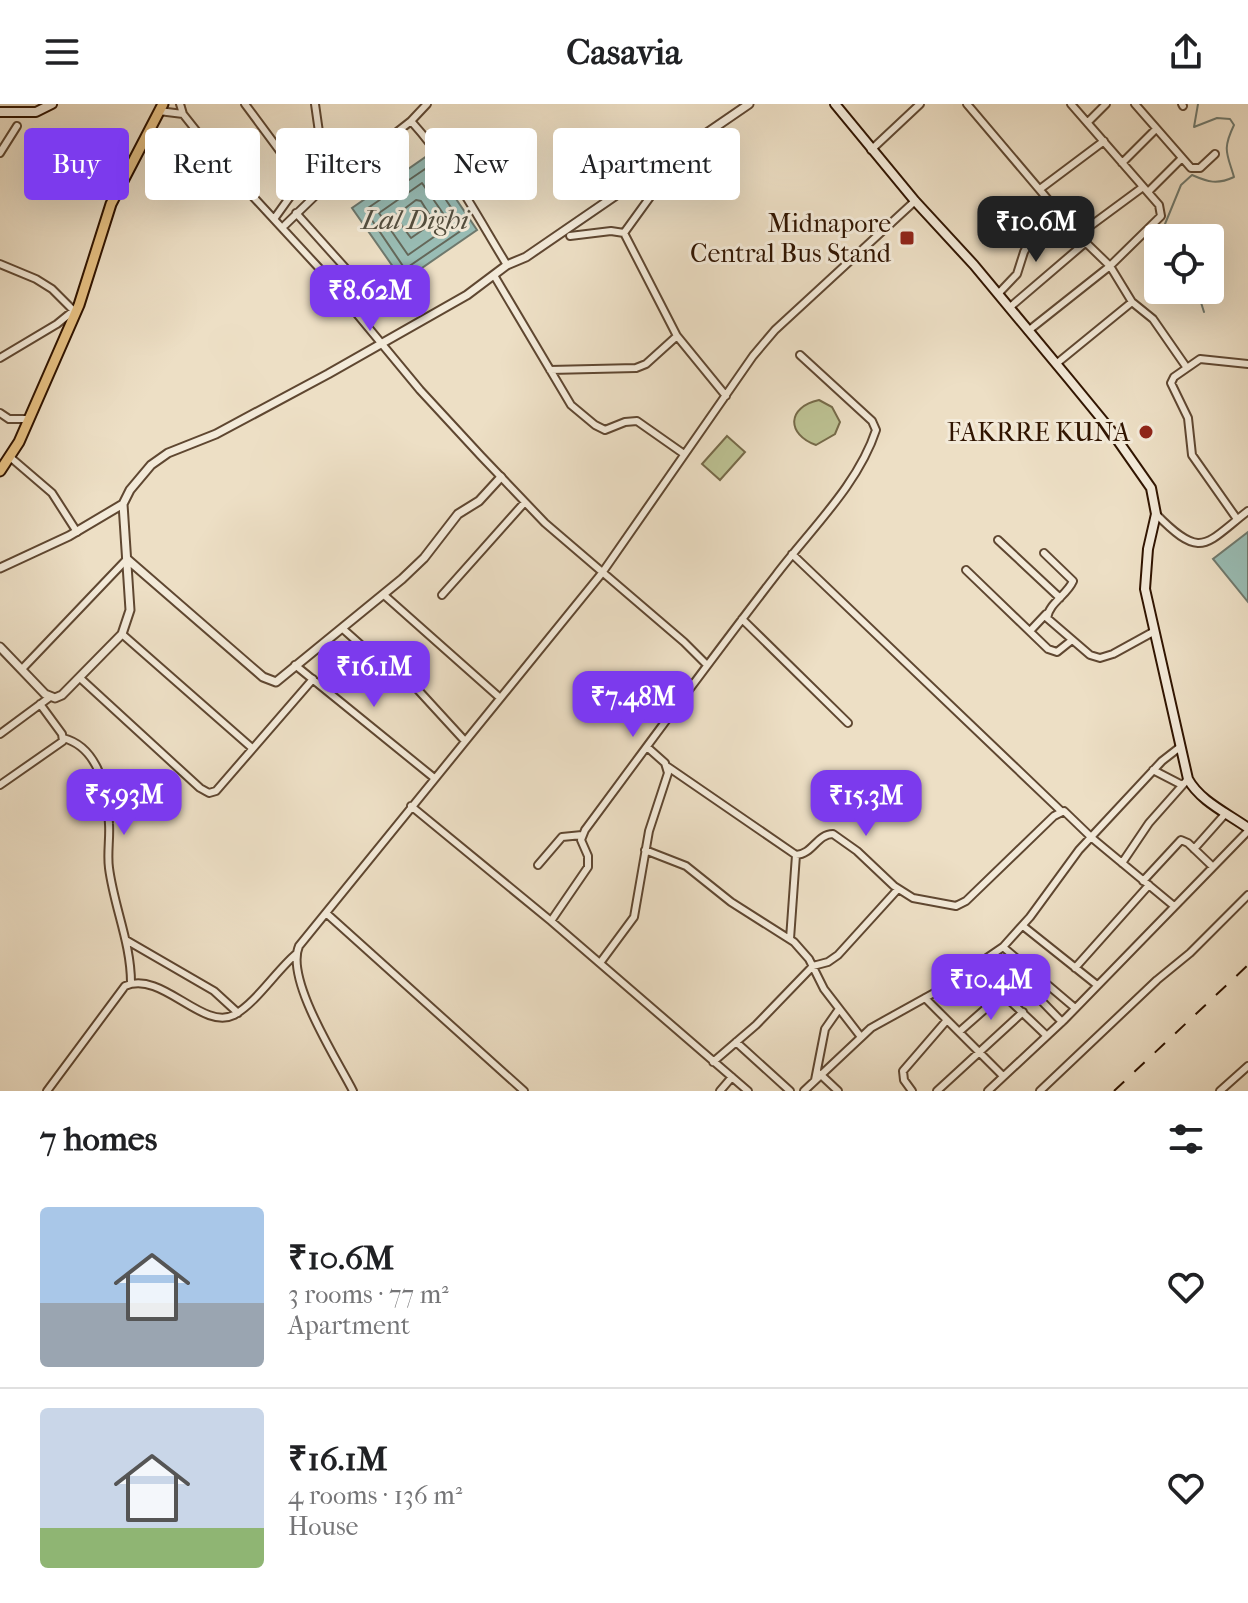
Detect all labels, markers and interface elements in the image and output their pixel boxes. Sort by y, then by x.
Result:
icon: menu [40,30,84,74]
icon: share [1164,30,1208,74]
text: Casavia [566,31,682,73]
chip: Buy [24,128,129,200]
chip: Rent [145,128,260,200]
chip: Filters [276,128,409,200]
chip: New [425,128,537,200]
chip: Apartment [553,128,740,200]
pin: ₹10.6M [971,196,1101,264]
water label: Lal Dighi [360,203,470,236]
text: ₹10.6M [995,206,1077,237]
place label: Midnapore Central Bus Stand [690,208,892,269]
map controls [1144,224,1224,304]
button: locate [1144,224,1224,304]
marker: Midnapore Central Bus Stand [898,229,916,247]
pin: ₹8.62M [305,265,435,333]
text: ₹8.62M [328,275,412,306]
place label: FAKRRE KUNA [947,417,1131,448]
marker: FAKRRE KUNA [1137,423,1155,441]
pin: ₹16.1M [309,641,439,709]
text: ₹16.1M [336,651,412,682]
pin: ₹7.48M [568,671,698,739]
text: ₹7.48M [591,681,675,712]
pin: ₹5.93M [59,769,189,837]
pin: ₹15.3M [801,770,931,838]
text: ₹5.93M [85,779,163,810]
text: ₹15.3M [829,780,903,811]
pin: ₹10.4M [926,954,1056,1022]
text: ₹10.4M [949,964,1033,995]
icon: filters [1164,1117,1208,1161]
text: 7 homes [40,1119,157,1159]
text: ₹10.6M [288,1238,394,1278]
icon: home [104,1239,200,1335]
icon: heart [1164,1265,1208,1309]
text: 3 rooms · 77 m² [288,1279,449,1310]
text: Apartment [288,1310,410,1341]
text: ₹16.1M [288,1439,388,1479]
icon: home [104,1440,200,1536]
icon: heart [1164,1466,1208,1510]
text: 4 rooms · 136 m² [288,1480,462,1511]
text: House [288,1511,358,1542]

